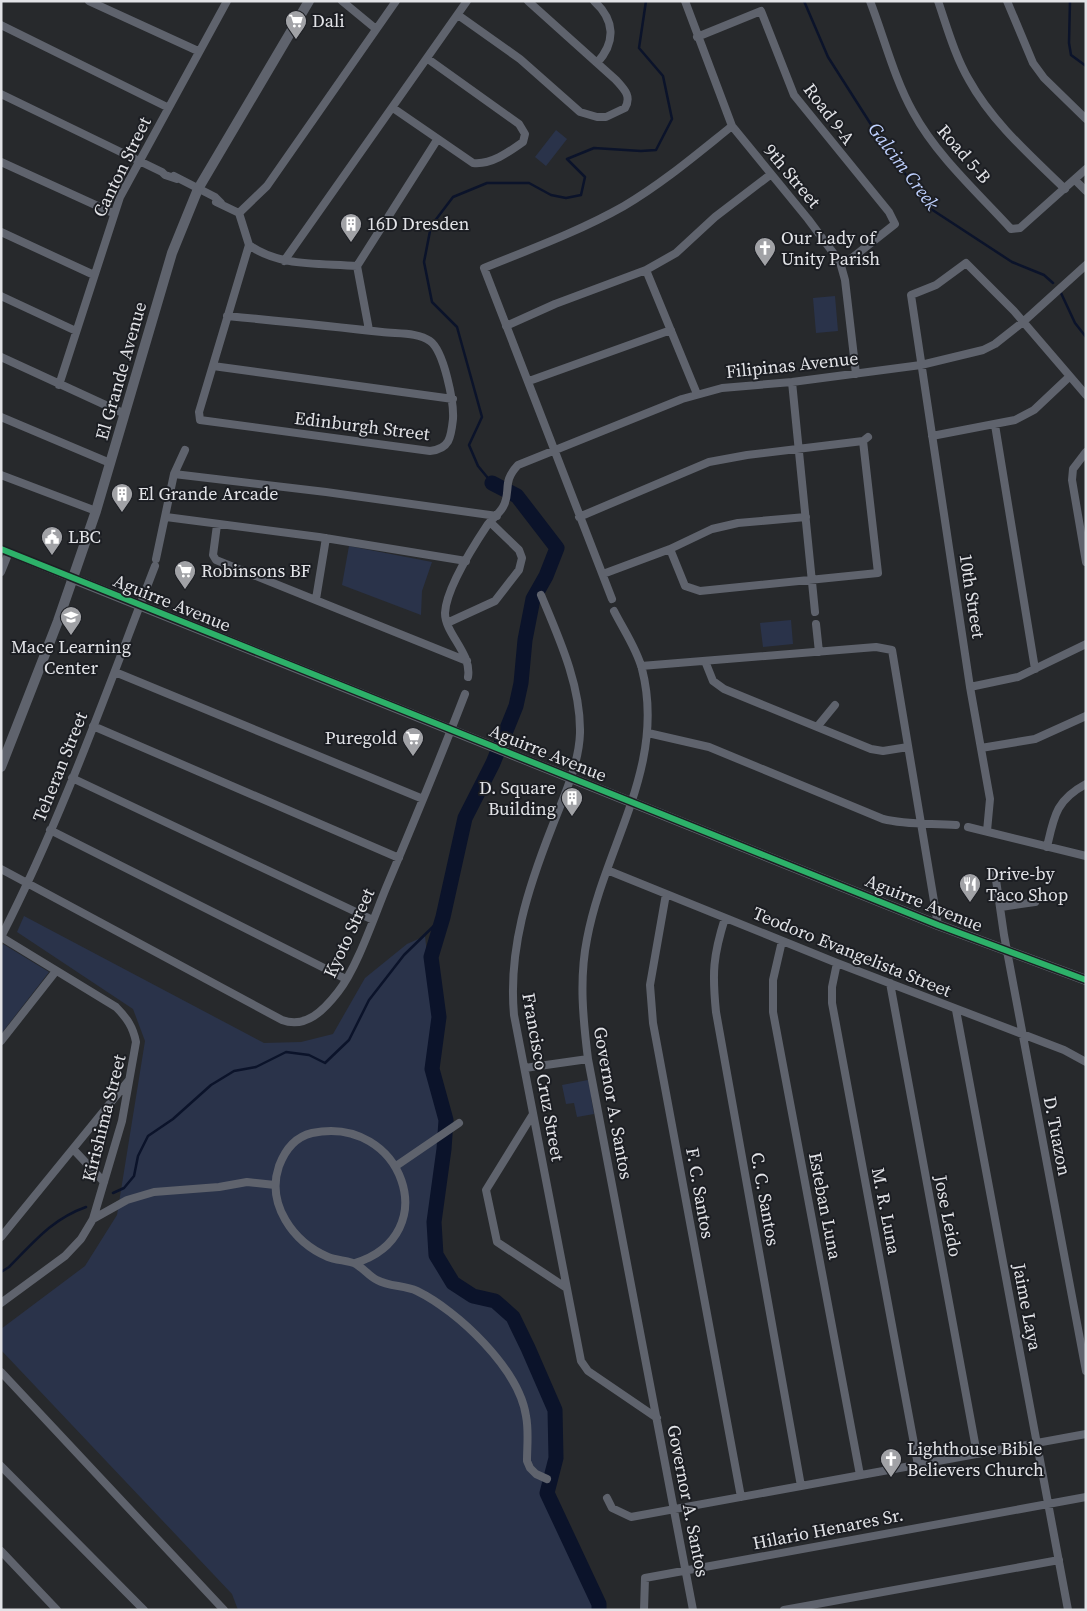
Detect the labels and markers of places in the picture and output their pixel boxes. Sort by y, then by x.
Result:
place label: Dali [312,8,345,33]
supermarket icon: Dali [284,9,308,40]
place label: 16D Dresden [367,211,470,236]
building icon: 16D Dresden [339,212,363,243]
place label: Our Lady of Unity Parish [781,225,880,271]
church icon: Our Lady of Unity Parish [753,236,777,267]
place label: El Grande Arcade [138,481,278,506]
building icon: El Grande Arcade [110,482,134,513]
place label: LBC [68,524,101,549]
public building icon: LBC [40,525,64,556]
place label: Robinsons BF [201,558,311,583]
supermarket icon: Robinsons BF [173,559,197,590]
school or university icon: Mace Learning Center [59,605,83,636]
place label: Mace Learning Center [11,634,131,680]
place label: Puregold [325,725,397,750]
supermarket icon: Puregold [401,726,425,757]
place label: D. Square Building [479,775,556,821]
building icon: D. Square Building [560,786,584,817]
place label: Drive-by Taco Shop [986,861,1068,907]
restaurant icon: Drive-by Taco Shop [958,872,982,903]
place label: Lighthouse Bible Believers Church [907,1436,1044,1482]
church icon: Lighthouse Bible Believers Church [879,1447,903,1478]

